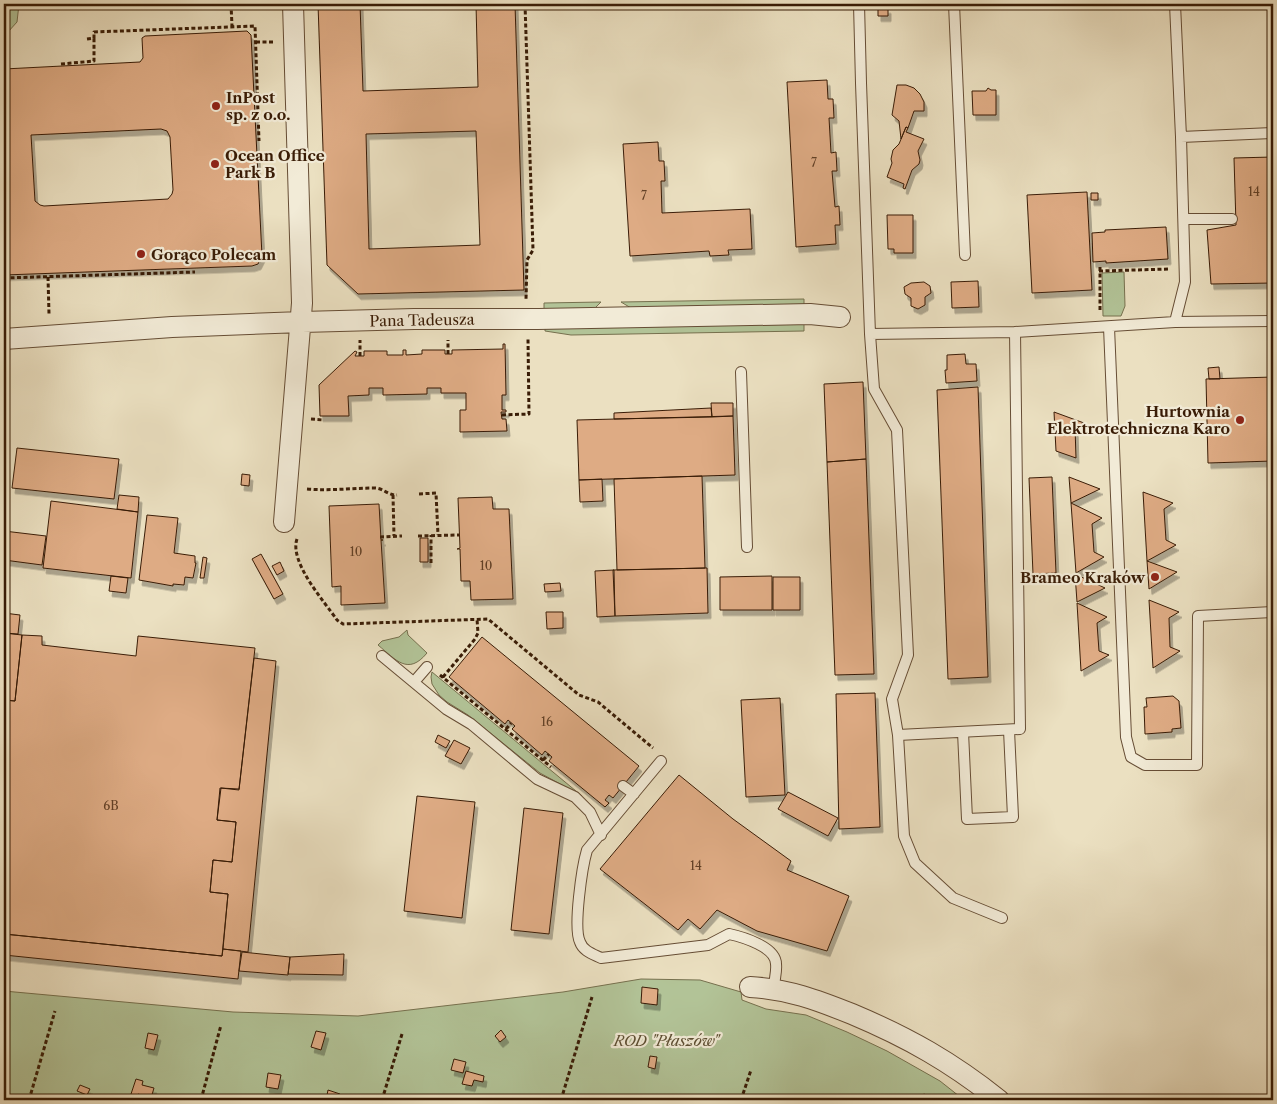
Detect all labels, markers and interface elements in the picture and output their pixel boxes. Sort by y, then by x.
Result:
place label: InPost sp. z o.o. [226,88,291,124]
marker: InPost sp. z o.o. [210,100,222,112]
place label: Ocean Office Park B [225,146,325,182]
house number: 7 [811,155,817,170]
marker: Ocean Office Park B [209,158,221,170]
house number: 14 [1248,184,1260,199]
house number: 7 [641,188,647,203]
place label: Gorąco Polecam [151,245,276,264]
marker: Gorąco Polecam [135,248,147,260]
street label: Pana Tadeusza [369,310,475,330]
place label: Hurtownia Elektrotechniczna Karo [1047,402,1230,438]
marker: Hurtownia Elektrotechniczna Karo [1234,414,1246,426]
house number: 10 [350,544,362,559]
house number: 10 [480,558,492,573]
place label: Brameo Kraków [1020,568,1146,587]
marker: Brameo Kraków [1149,571,1161,583]
house number: 16 [541,714,553,729]
house number: 6B [103,798,119,813]
house number: 14 [690,858,702,873]
park label: ROD "Płaszów" [613,1031,721,1050]

